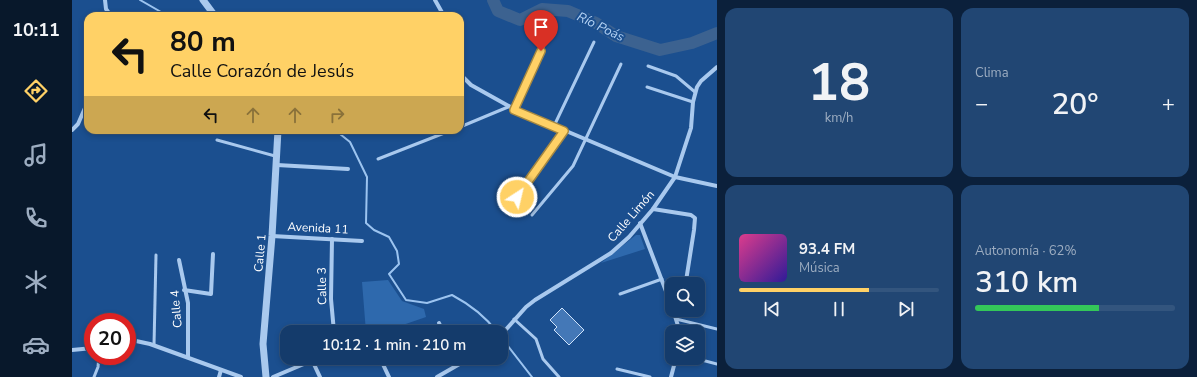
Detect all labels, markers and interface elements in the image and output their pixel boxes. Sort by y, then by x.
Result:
water label: Río Poás [574,8,627,46]
pin [524,10,558,51]
icon: arrive [530,16,552,38]
text: 10:11 [12,18,60,42]
text: 80 m [170,23,236,61]
icon: left [104,28,156,80]
text: 18 [808,47,870,118]
text: Calle Corazón de Jesús [170,59,354,83]
text: Clima [975,64,1009,82]
icon: directions [22,77,50,105]
text: 20° [1051,84,1099,125]
text: − [975,89,988,119]
text: + [1162,89,1175,119]
icon: left [200,104,222,126]
icon: ahead [242,104,264,126]
icon: ahead [284,104,306,126]
icon: right [326,104,348,126]
text: km/h [825,109,853,127]
icon: music [22,141,50,169]
position arrow [496,176,538,218]
street label: Calle Limón [604,187,658,245]
icon: phone [22,204,50,232]
street label: Avenida 11 [287,218,349,238]
street label: Calle 1 [250,233,270,273]
text: 93.4 FM [799,239,855,259]
text: Autonomía · 62% [975,242,1076,260]
text: Música [799,259,840,277]
text: 310 km [975,262,1078,303]
street label: Calle 3 [314,267,330,305]
icon: climate [22,268,50,296]
map controls [665,277,705,365]
button: search [665,277,705,317]
street label: Calle 4 [166,289,186,329]
icon: previous [761,298,783,320]
icon: pause [828,298,850,320]
icon: next [895,298,917,320]
speed limit sign: 20 [84,313,136,365]
button: layers [665,325,705,365]
icon: car [22,331,50,359]
text: 10:12 · 1 min · 210 m [322,335,466,355]

